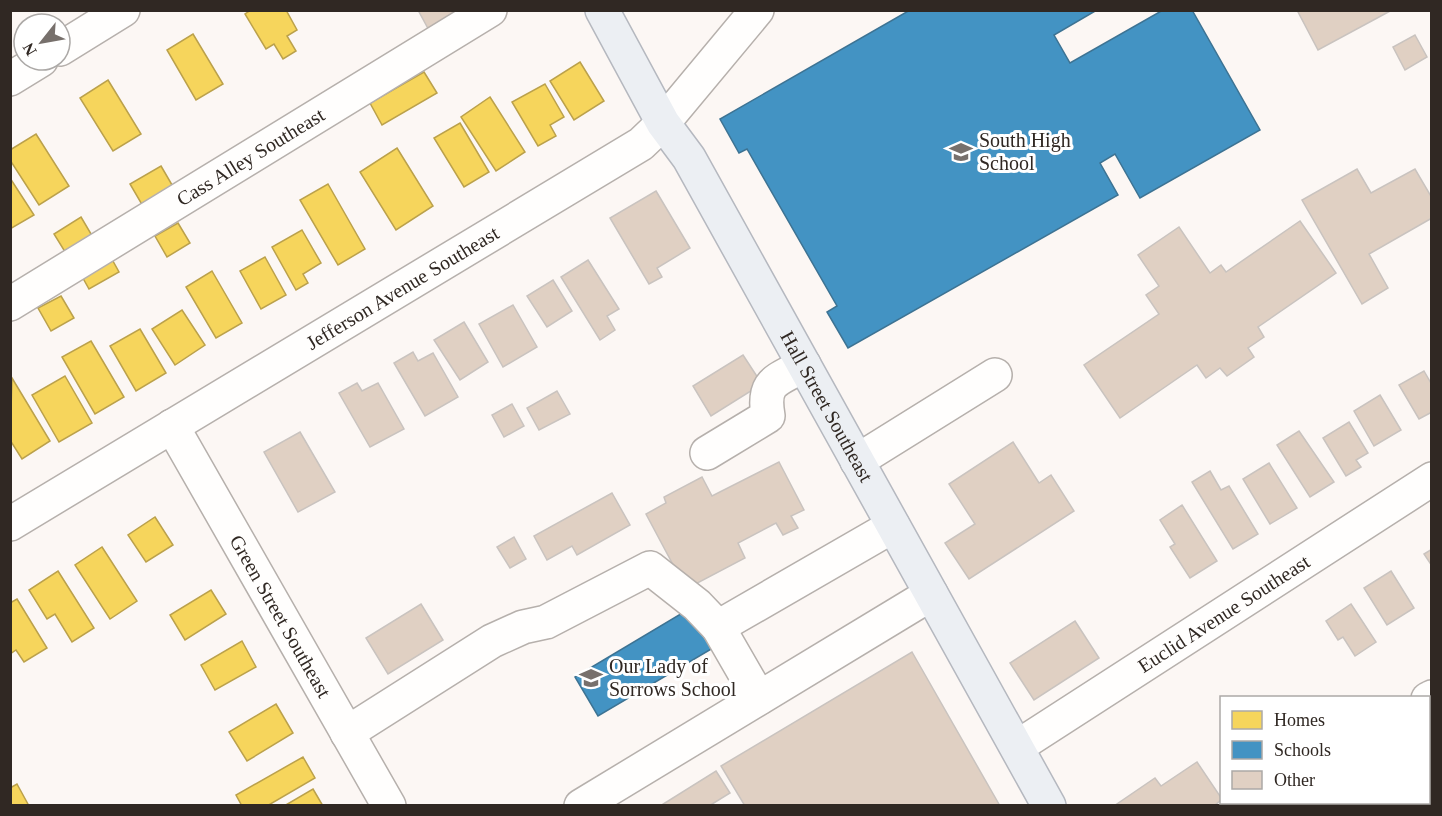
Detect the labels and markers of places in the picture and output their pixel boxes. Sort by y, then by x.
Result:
place label: South High School [979,129,1071,174]
school or university icon: South High School [948,139,974,165]
place label: Our Lady of Sorrows School [609,655,737,700]
school or university icon: Our Lady of Sorrows School [578,665,604,691]

